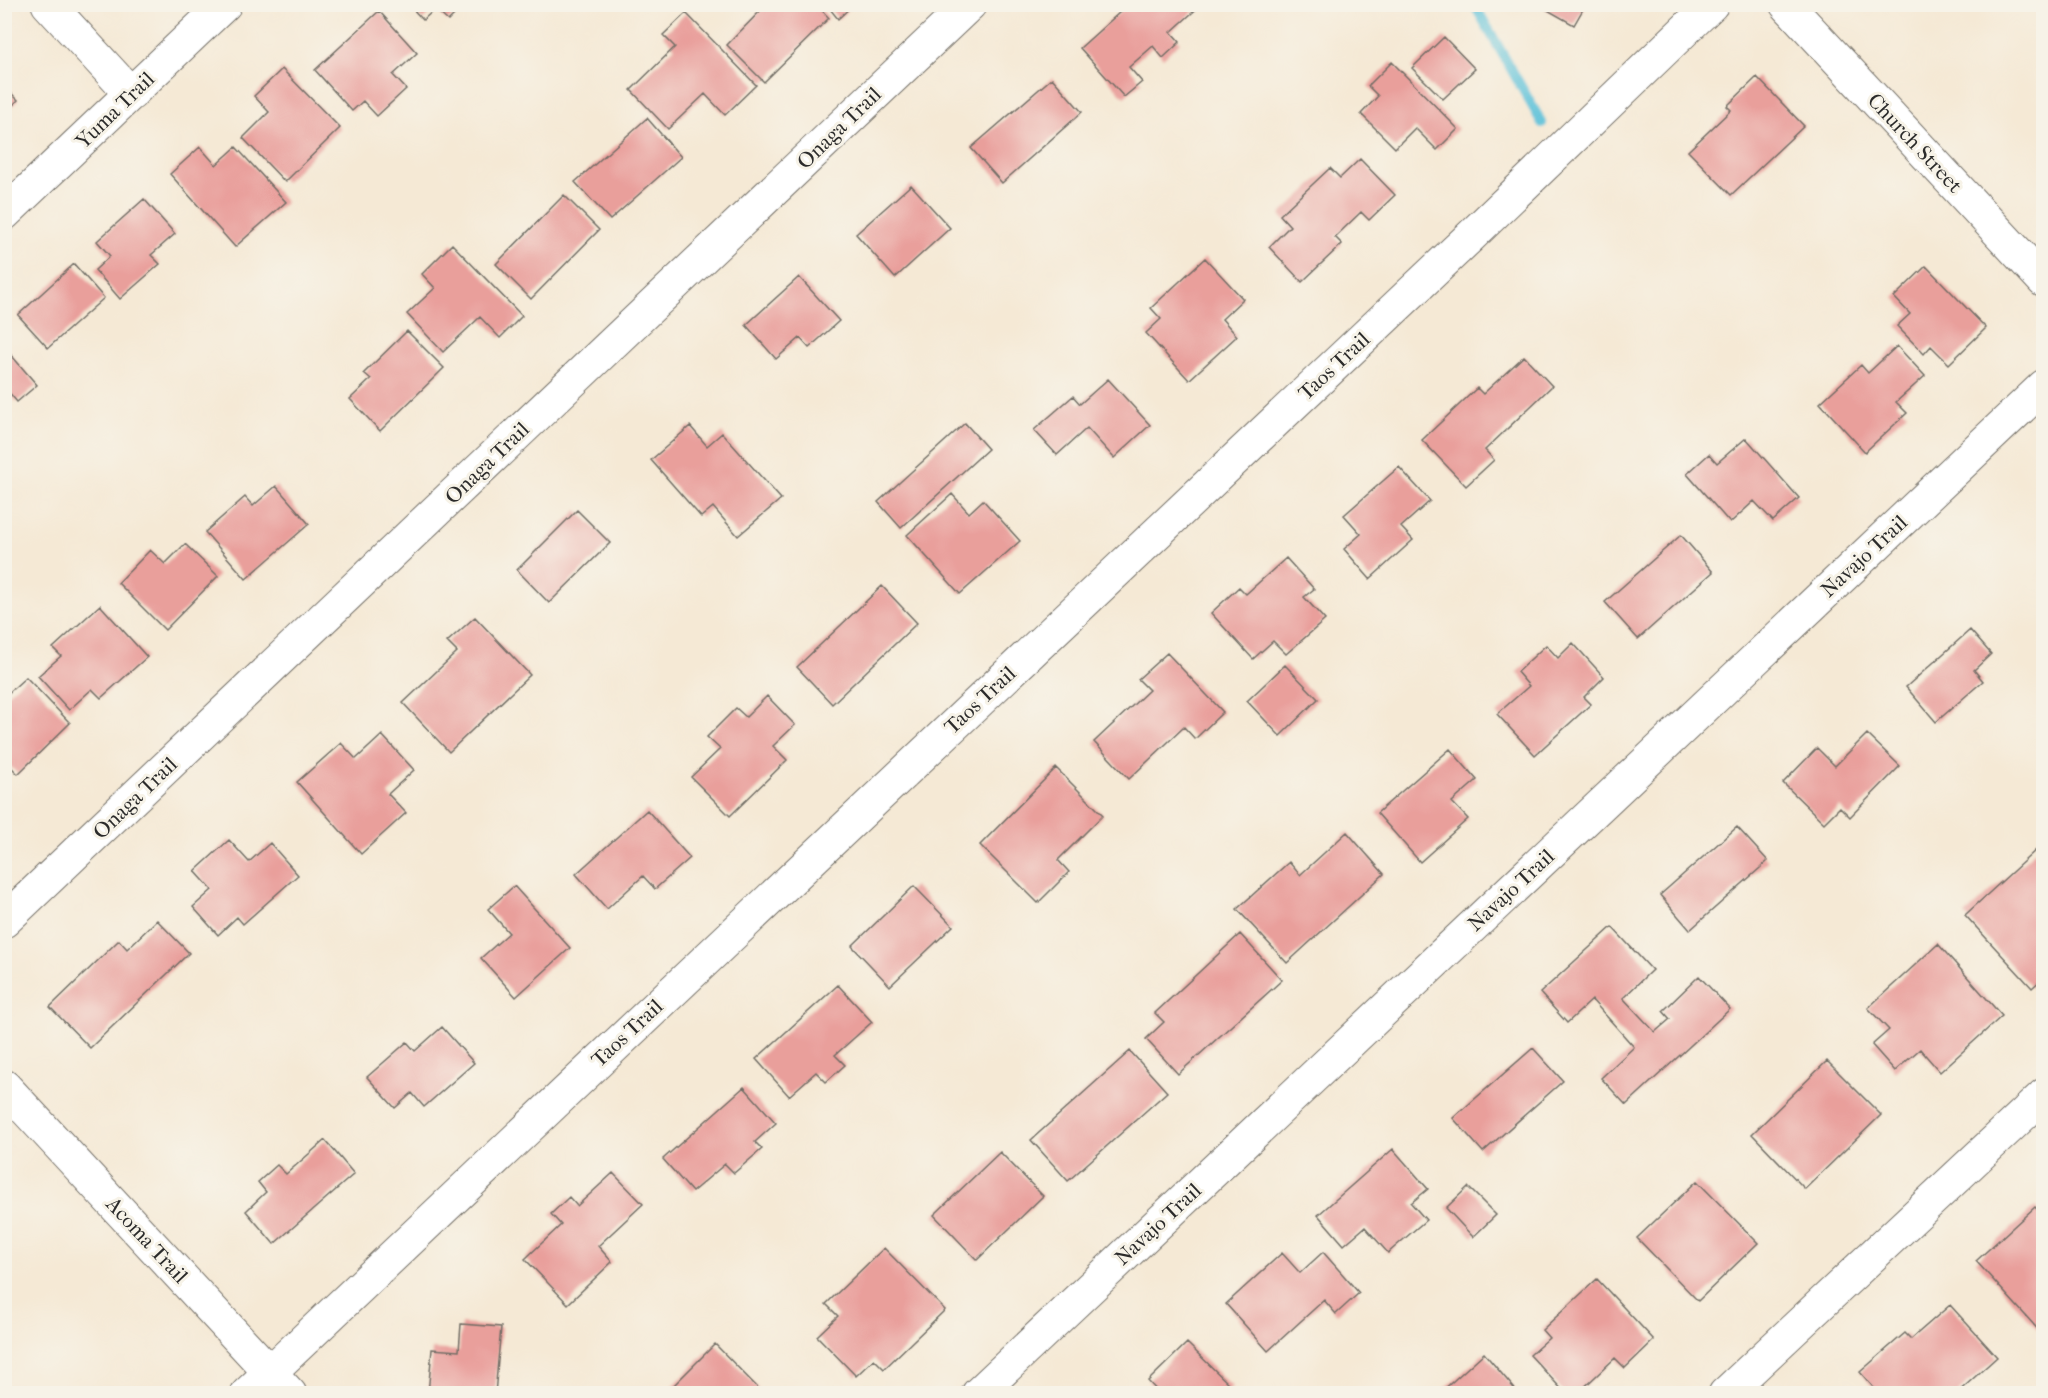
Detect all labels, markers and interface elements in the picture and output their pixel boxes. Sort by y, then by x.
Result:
street label: Yuma Trail [70,67,159,154]
street label: Onaga Trail [792,82,886,174]
street label: Church Street [1863,88,1968,198]
street label: Taos Trail [1293,327,1375,405]
street label: Onaga Trail [440,417,534,509]
street label: Navajo Trail [1816,510,1912,602]
street label: Taos Trail [939,661,1021,739]
street label: Onaga Trail [88,752,182,844]
street label: Navajo Trail [1463,844,1559,936]
street label: Taos Trail [586,994,668,1072]
street label: Navajo Trail [1110,1178,1206,1270]
street label: Acoma Trail [101,1191,193,1288]

